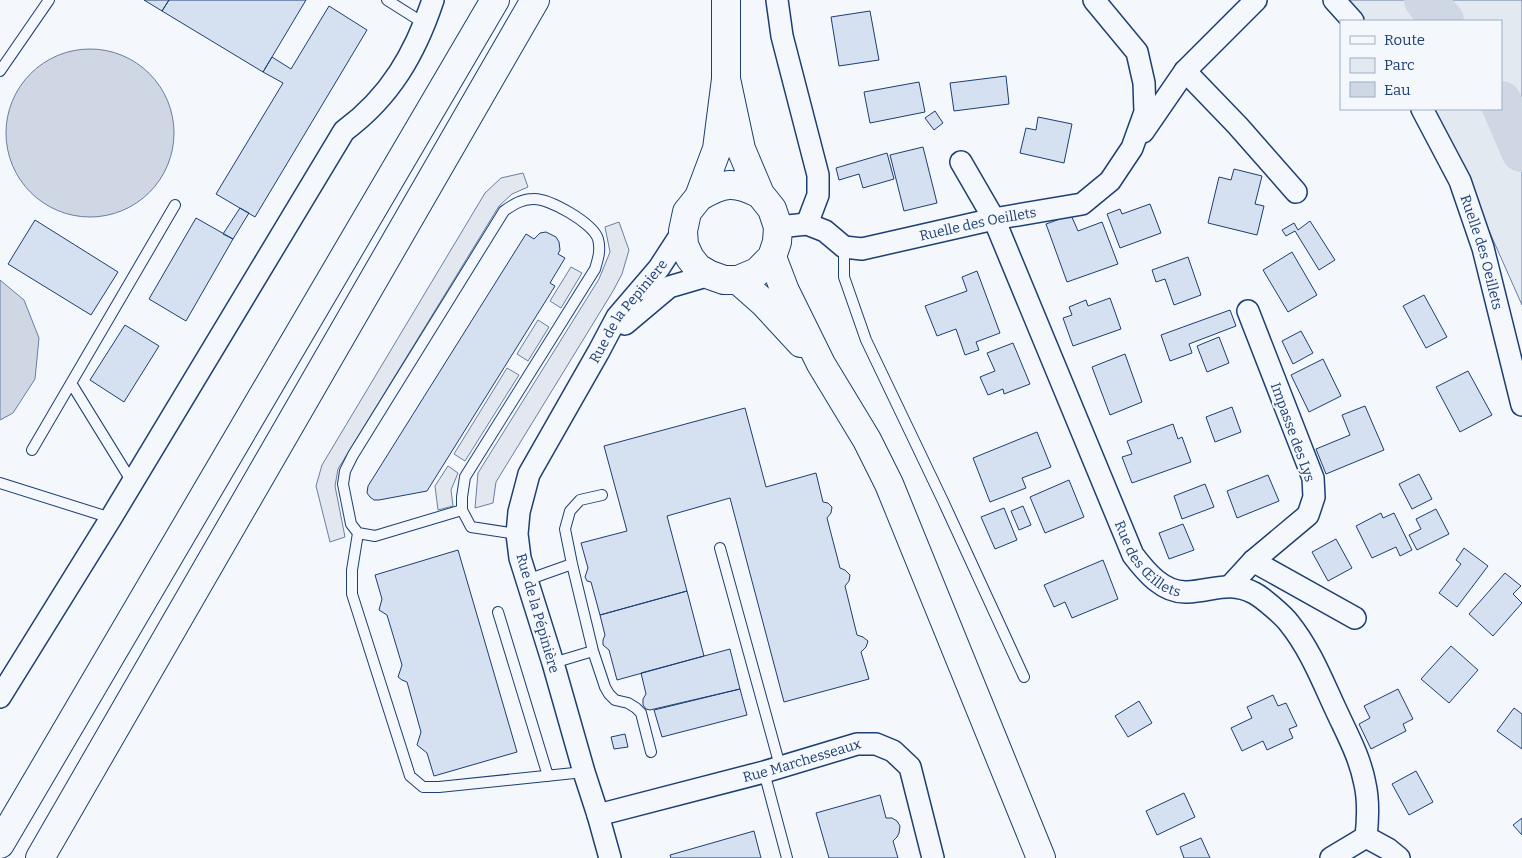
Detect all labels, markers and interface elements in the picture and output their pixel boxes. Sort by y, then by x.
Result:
legend [1340,20,1502,110]
text: Route [1384,31,1425,49]
text: Parc [1384,56,1415,74]
text: Eau [1384,81,1411,99]
street label: Ruelle des Oeillets [1456,193,1506,312]
street label: Ruelle des Oeillets [918,204,1038,245]
street label: Rue de la Pepiniere [586,256,671,366]
street label: Impasse des Lys [1267,380,1318,484]
street label: Rue des Œillets [1111,518,1182,601]
street label: Rue de la Pépinière [512,551,563,675]
street label: Rue Marchesseaux [741,735,863,786]

